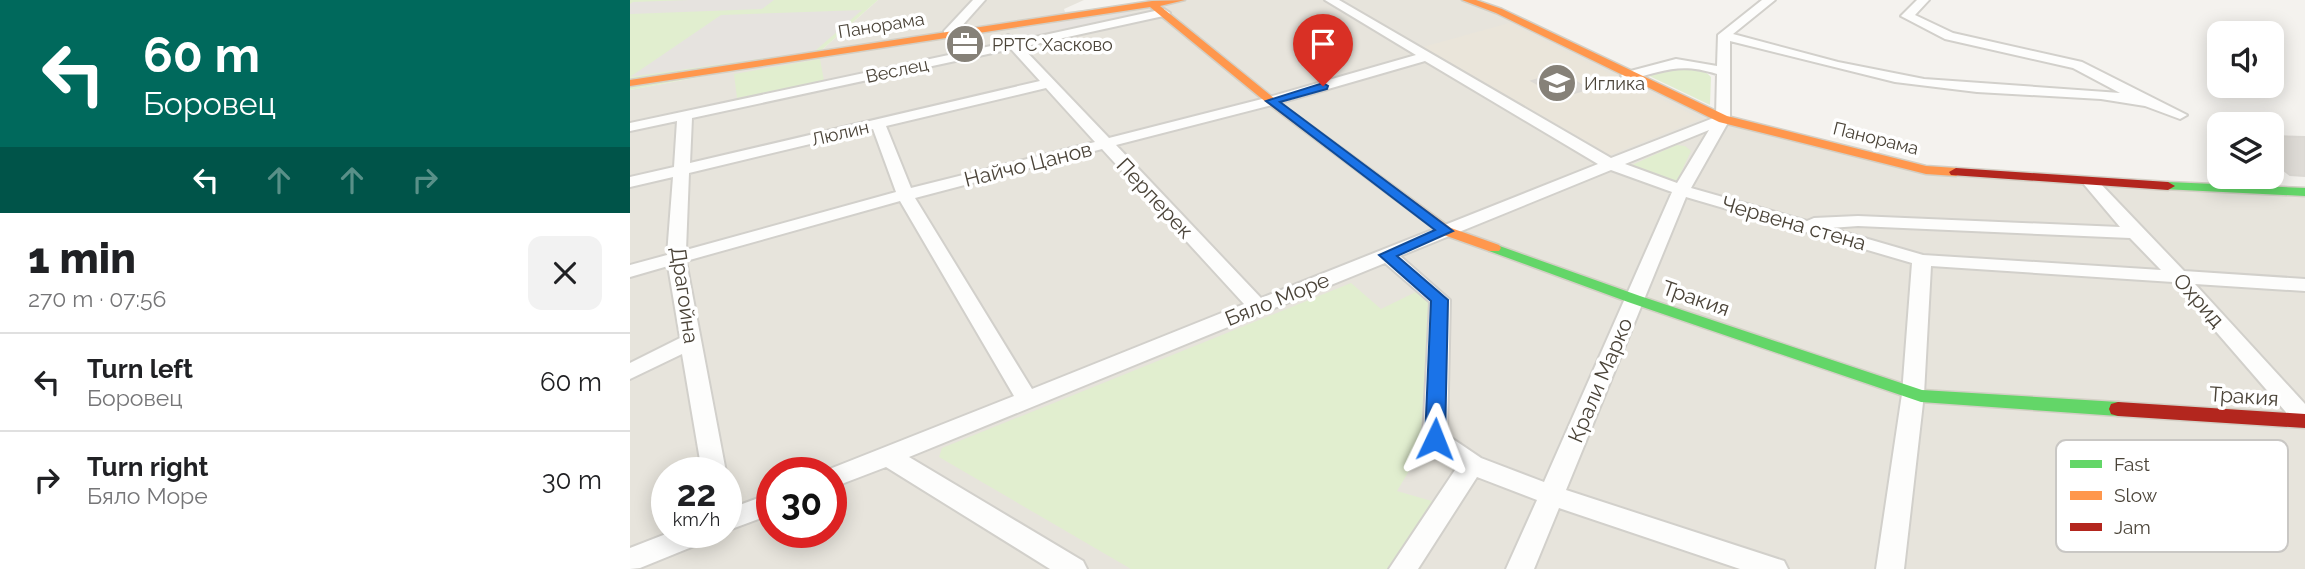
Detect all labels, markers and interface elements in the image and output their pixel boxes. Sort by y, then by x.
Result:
street label: Панорама [836,8,926,42]
pin [1293,14,1353,86]
map controls [2207,21,2284,189]
button: sound [2207,21,2284,98]
office icon: РРТС Хасково [944,23,986,65]
icon: arrive [1304,25,1342,63]
text: 60 m [143,26,260,83]
icon: left [28,28,119,119]
place label: РРТС Хасково [992,34,1113,55]
street label: Веслец [864,53,930,87]
school or university icon: Иглика [1536,62,1578,104]
place label: Иглика [1584,73,1645,94]
text: Боровец [143,85,276,122]
button: layers [2207,112,2284,189]
street label: Люлин [809,116,871,150]
street label: Панорама [1831,117,1921,159]
street label: Найчо Цанов [962,136,1094,192]
street label: Перперек [1112,153,1199,243]
icon: left [187,161,225,199]
icon: ahead [260,161,298,199]
icon: ahead [333,161,371,199]
icon: right [406,161,444,199]
street label: Червена стена [1719,190,1869,256]
text: 1 min [28,234,136,283]
button: close [528,236,602,310]
street label: Драгойна [666,245,704,345]
street label: Бяло Море [1221,267,1333,331]
street label: Охрид [2168,268,2230,332]
street label: Тракия [1659,275,1733,321]
text: 270 m · 07:56 [28,285,166,312]
street label: Крали Марко [1562,314,1638,446]
text: Turn left [87,354,193,384]
icon: left [28,363,66,401]
text: 60 m [540,367,602,397]
street label: Тракия [2208,381,2280,411]
text: Боровец [87,384,183,411]
position arrow [1398,402,1472,476]
legend [2056,440,2288,552]
text: Turn right [87,452,208,482]
text: Fast [2114,453,2150,475]
speed limit sign: 30 [756,457,847,548]
icon: right [28,461,66,499]
text: 30 m [542,465,602,495]
text: 22 [677,473,716,514]
text: Бяло Море [87,482,208,509]
text: Slow [2114,484,2158,506]
text: km/h [673,509,720,530]
text: Jam [2114,516,2151,538]

